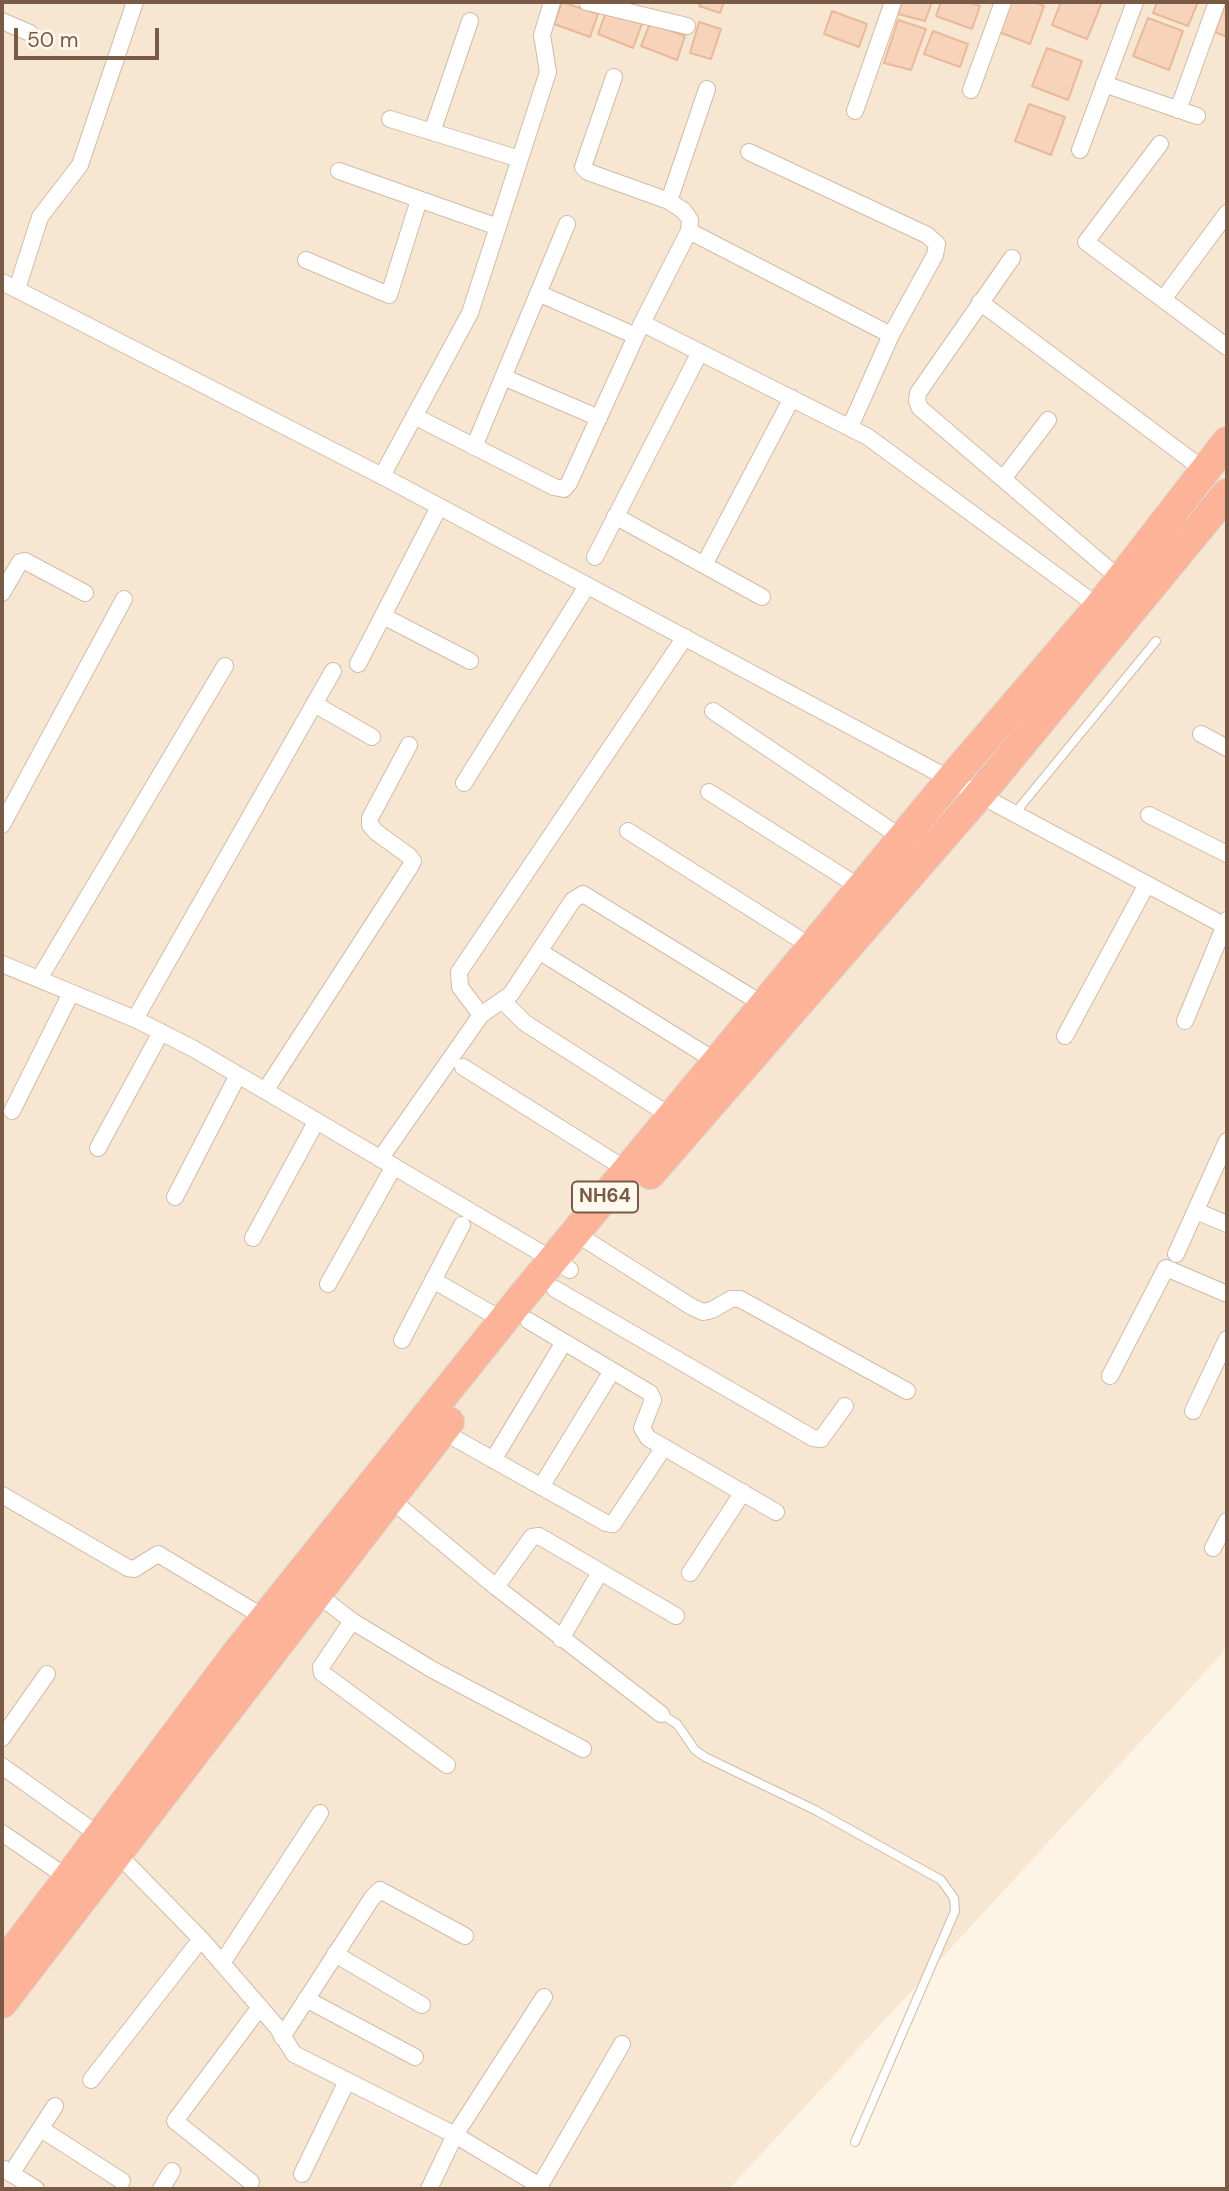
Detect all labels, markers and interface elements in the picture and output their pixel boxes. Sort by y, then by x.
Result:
scale bar [18,14,163,58]
text: 50 m [27,26,78,54]
road number: NH64 [572,1182,638,1212]

